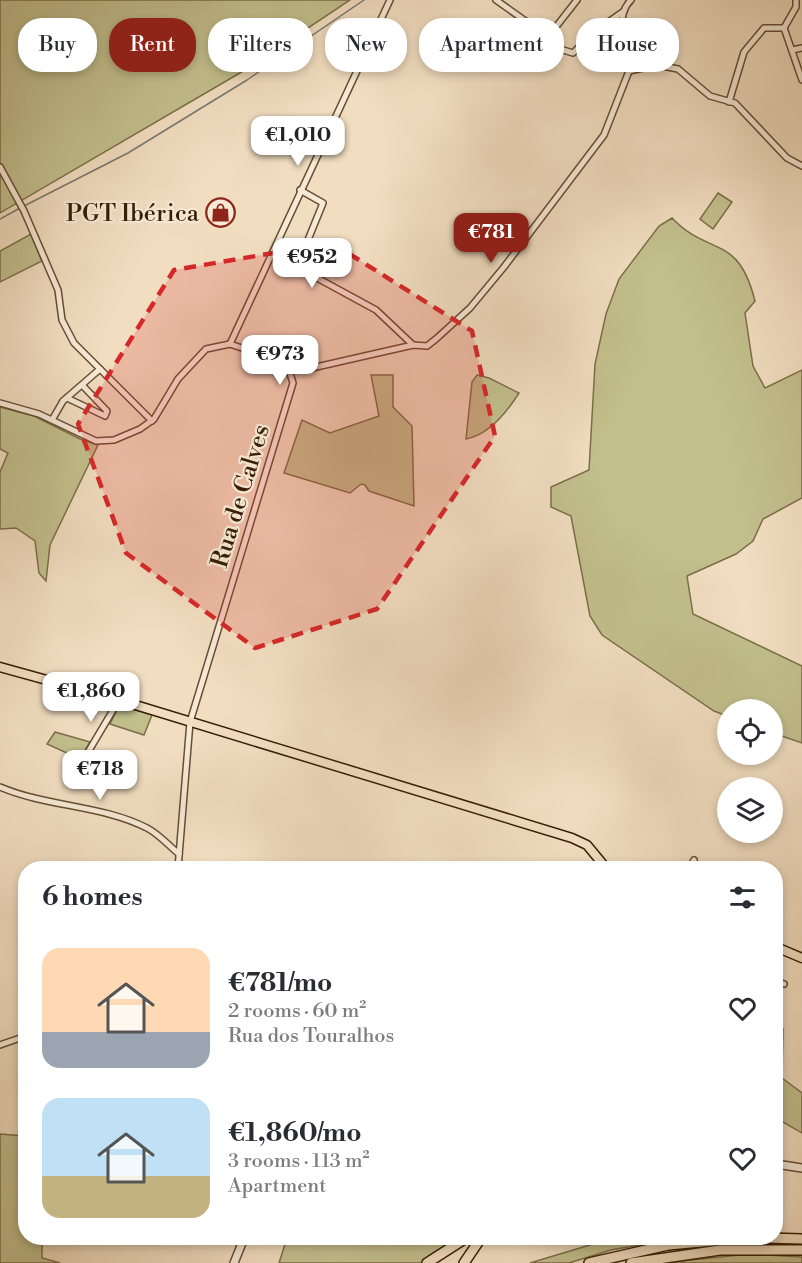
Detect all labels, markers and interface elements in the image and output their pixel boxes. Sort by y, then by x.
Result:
chip: Buy [18,18,97,72]
chip: Rent [109,18,196,72]
chip: Filters [208,18,313,72]
chip: New [325,18,407,72]
chip: Apartment [419,18,564,72]
chip: House [576,18,679,72]
pin: €1,010 [249,116,347,167]
text: €1,010 [265,123,331,148]
shop icon: PGT Ibérica [204,197,236,229]
place label: PGT Ibérica [66,199,200,229]
pin: €781 [455,213,527,264]
text: €781 [468,220,514,245]
pin: €952 [276,238,348,289]
text: €952 [287,245,337,270]
pin: €973 [244,335,316,386]
text: €973 [255,342,305,367]
street label: Rua de Calves [205,421,277,572]
pin: €1,860 [42,672,140,723]
text: €1,860 [57,679,125,704]
map controls [717,699,783,843]
button: locate [717,699,783,765]
pin: €718 [64,750,136,801]
text: €718 [76,757,124,782]
button: layers [717,777,783,843]
text: 6 homes [42,881,143,913]
icon: filters [726,881,759,914]
text: €781/mo [228,967,332,999]
icon: home [90,972,162,1044]
icon: heart [726,992,759,1025]
text: 2 rooms · 60 m² [228,999,366,1024]
text: Rua dos Touralhos [228,1024,394,1049]
text: €1,860/mo [228,1117,361,1149]
icon: home [90,1122,162,1194]
icon: heart [726,1142,759,1175]
text: 3 rooms · 113 m² [228,1149,369,1174]
text: Apartment [228,1174,326,1199]

